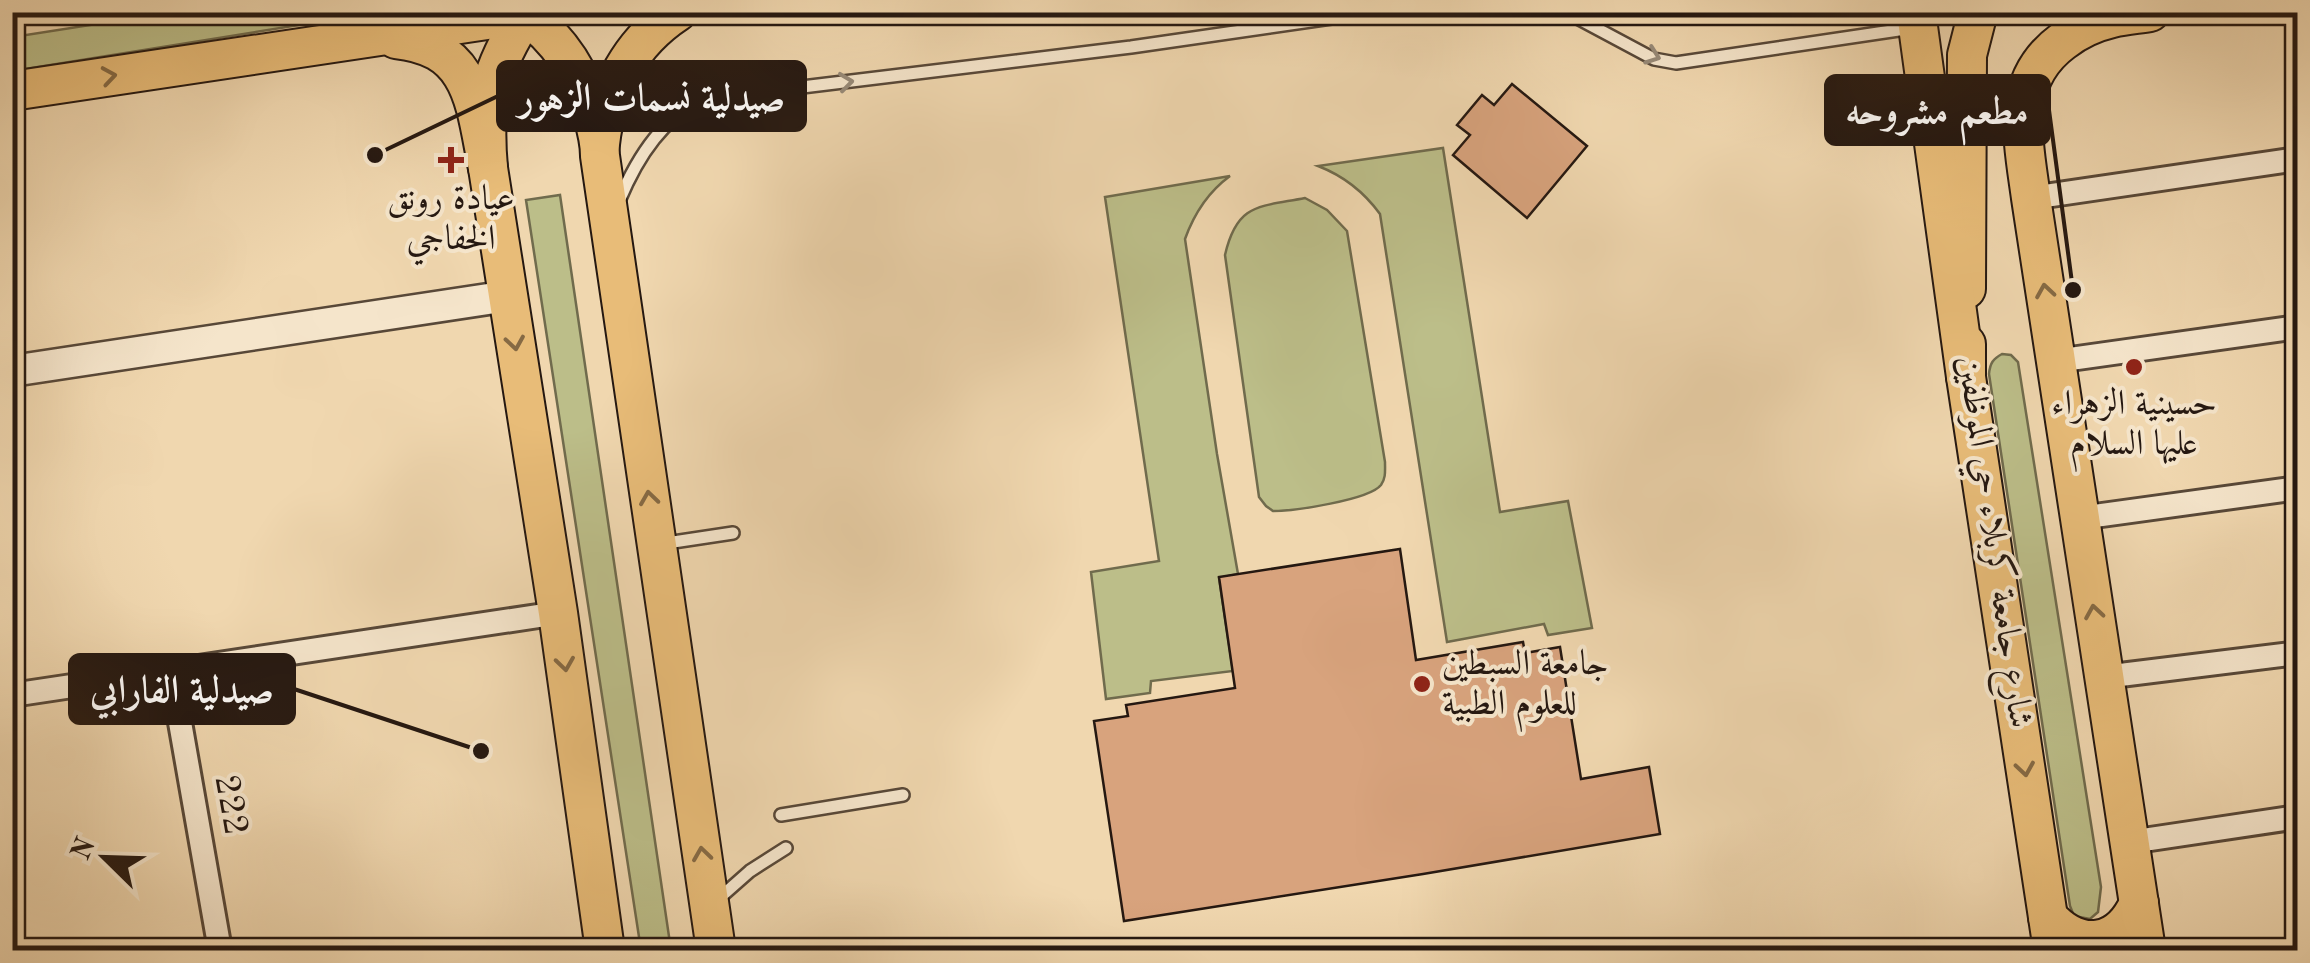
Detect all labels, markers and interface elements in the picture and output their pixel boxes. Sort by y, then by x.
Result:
one-way arrow [1643,44,1661,64]
callout: صيدلية نسمات الزهور [498,62,805,130]
one-way arrow [101,66,117,87]
one-way arrow [838,72,855,93]
callout: مطعم مشروحه [1826,76,2049,144]
text: صيدلية نسمات الزهور [515,79,785,122]
text: مطعم مشروحه [1846,94,2028,146]
marker: عيادة رونق الخفاجي [438,147,464,173]
place label: عيادة رونق الخفاجي [387,182,515,266]
one-way arrow [2035,282,2056,299]
one-way arrow [504,334,525,351]
street label: شارع جامعة كربلاء حي الموظفين [1942,353,2040,732]
marker: حسينية الزهراء عليها السلام [2123,356,2145,378]
place label: حسينية الزهراء عليها السلام [2051,386,2217,473]
one-way arrow [639,490,660,506]
one-way arrow [2085,604,2106,620]
place label: جامعة السبطين للعلوم الطبية [1442,647,1609,733]
callout: صيدلية الفارابي [70,655,294,723]
one-way arrow [554,656,575,672]
text: صيدلية الفارابي [89,673,274,720]
marker: جامعة السبطين للعلوم الطبية [1411,673,1433,695]
one-way arrow [2014,761,2035,777]
street label: 222 [207,772,253,838]
north arrow [55,808,155,908]
text: N [68,834,102,865]
one-way arrow [692,846,713,862]

